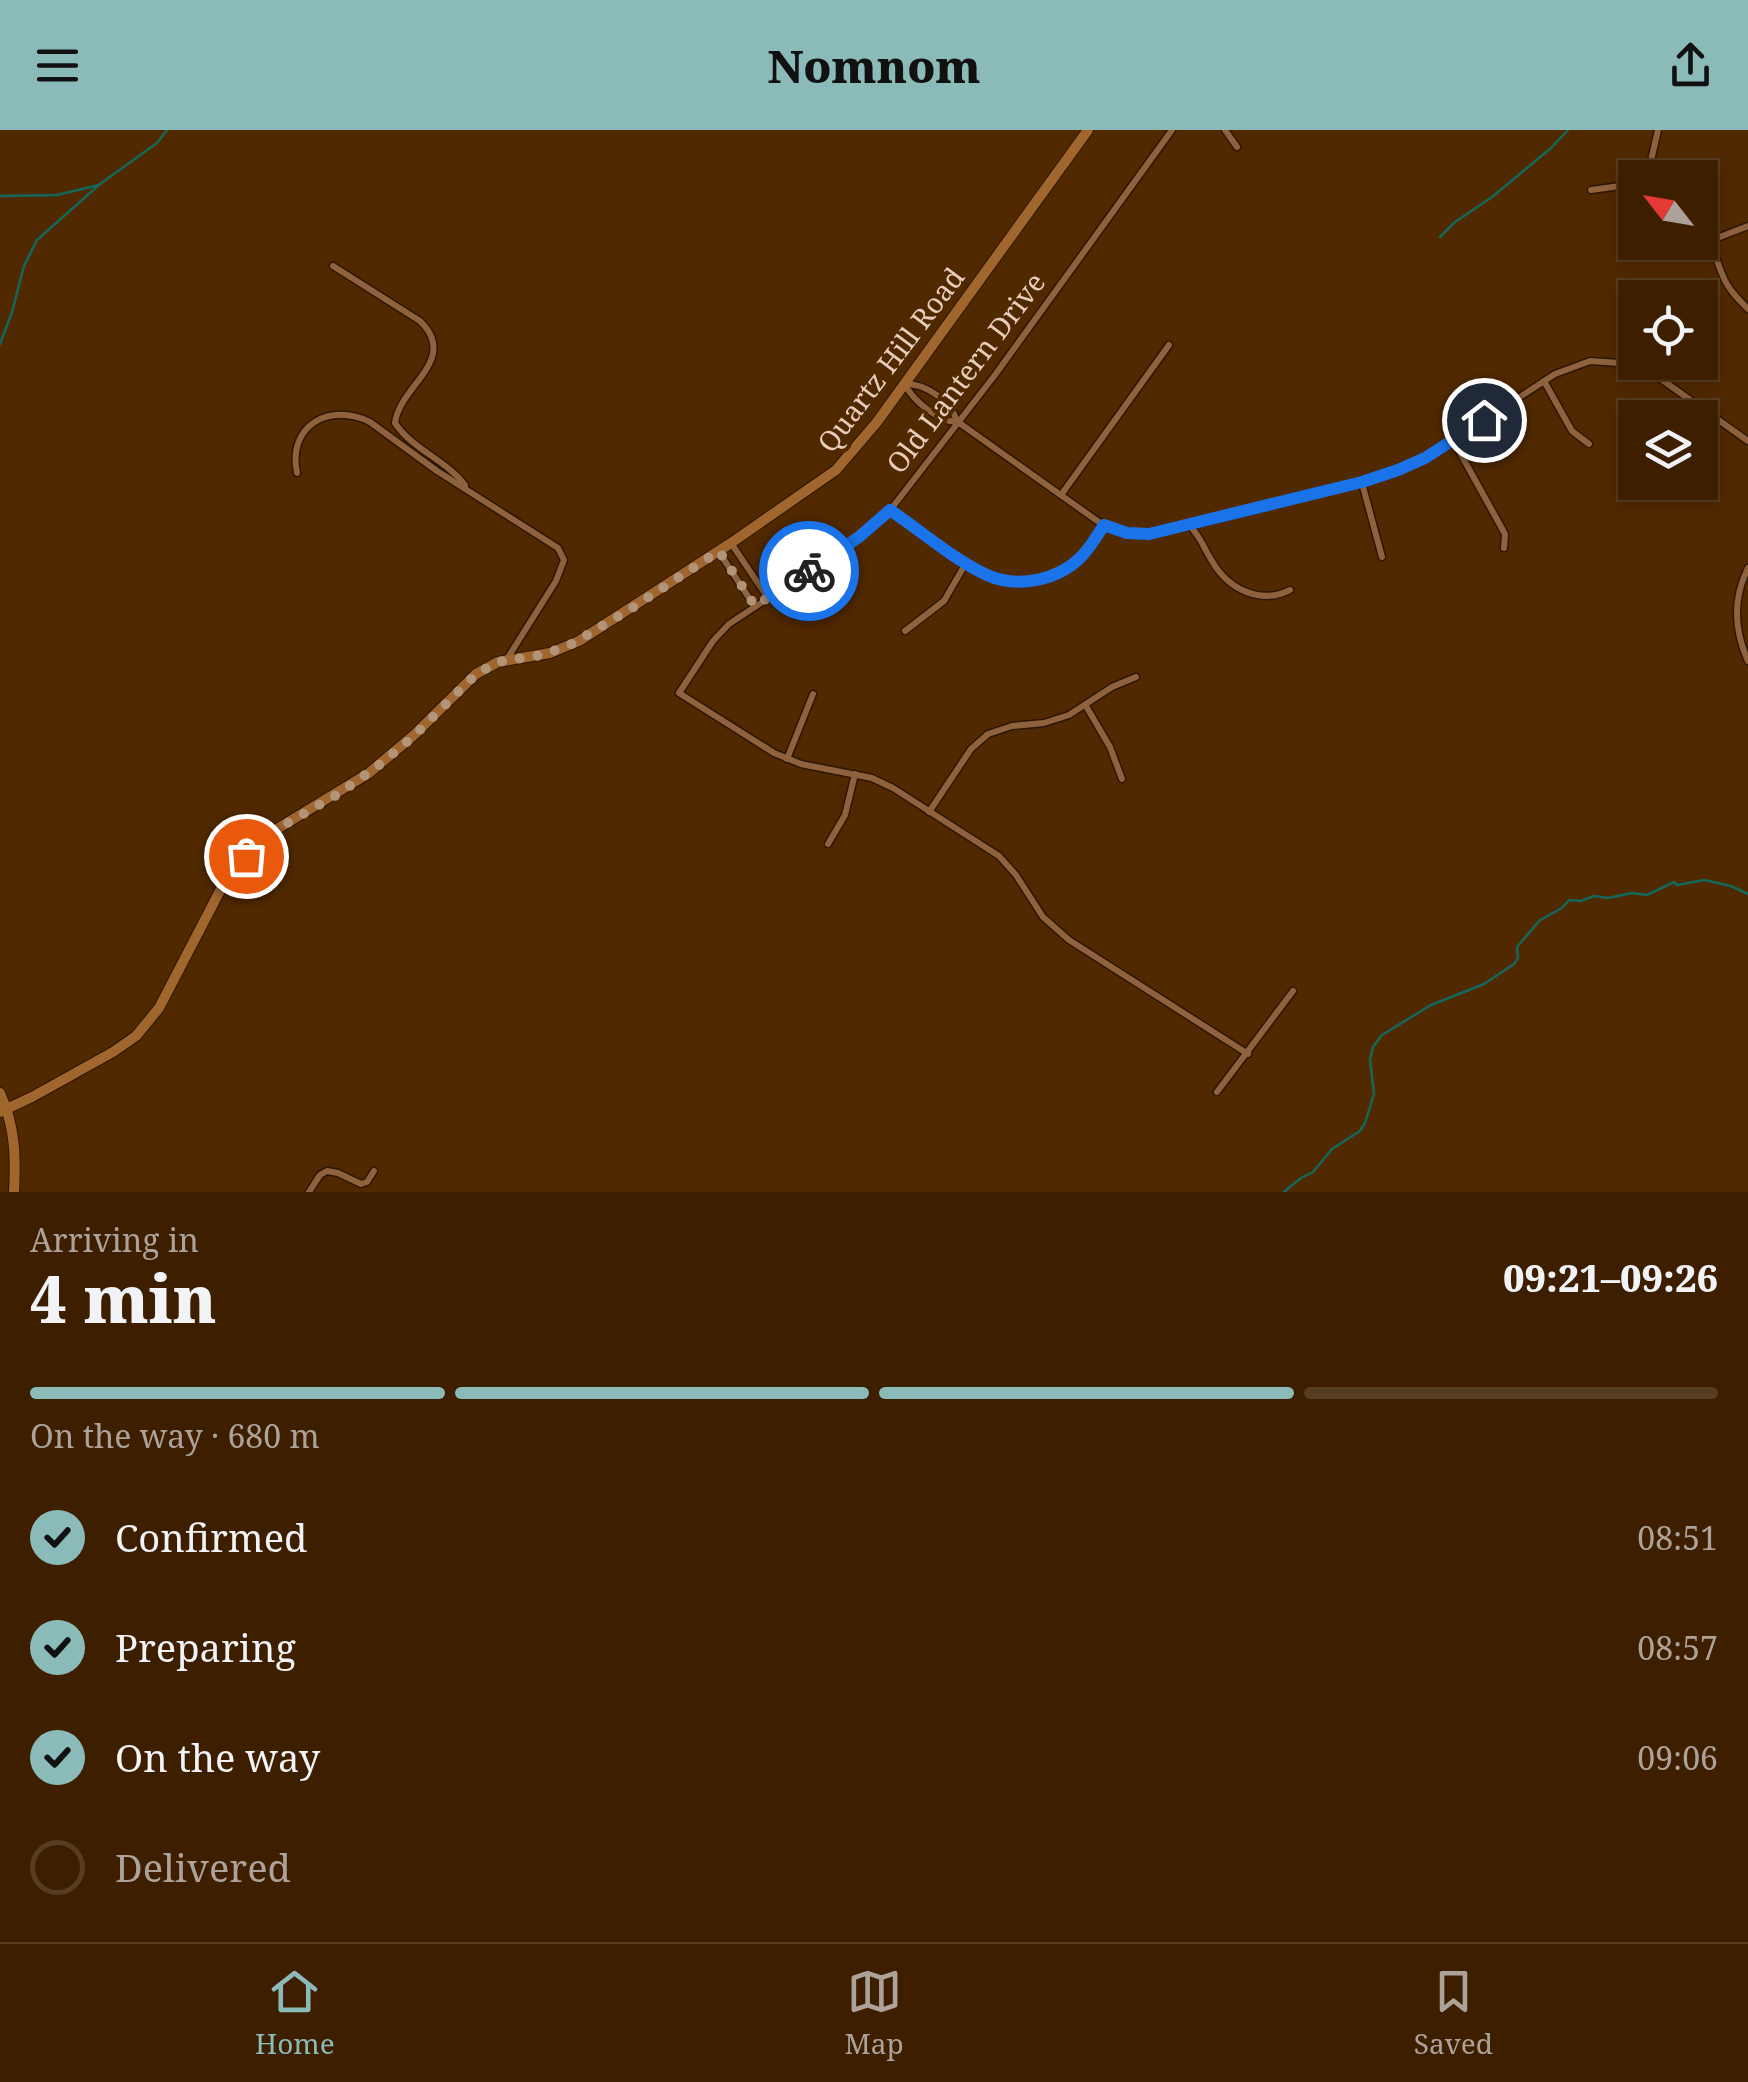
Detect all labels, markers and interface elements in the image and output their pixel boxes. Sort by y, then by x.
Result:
text: Nomnom [767,35,981,96]
icon: menu [30,38,85,93]
icon: share [1663,38,1718,93]
north arrow [1618,160,1718,260]
map controls [1618,160,1718,500]
street label: Quartz Hill Road [808,259,972,460]
street label: Old Lantern Drive [877,264,1053,481]
button: locate [1618,280,1718,380]
pin [1442,378,1527,463]
icon: home [1457,393,1512,448]
button: layers [1618,400,1718,500]
courier [759,521,859,621]
icon: bike [782,544,837,599]
pin [204,814,289,899]
icon: bag [219,829,274,884]
text: Arriving in [30,1218,199,1261]
text: 09:21–09:26 [1503,1251,1718,1303]
text: 4 min [30,1254,217,1342]
text: On the way · 680 m [30,1414,320,1457]
icon: check [30,1510,85,1565]
text: Confirmed [115,1511,307,1563]
text: 08:51 [1637,1516,1718,1559]
icon: check [30,1620,85,1675]
text: Preparing [115,1621,296,1673]
text: 08:57 [1637,1626,1718,1669]
icon: check [30,1730,85,1785]
text: On the way [115,1731,320,1783]
text: 09:06 [1637,1736,1718,1779]
text: Delivered [115,1841,291,1893]
tab: Home [255,1964,335,2062]
tab: Map [845,1964,904,2062]
tab: Saved [1414,1964,1493,2062]

